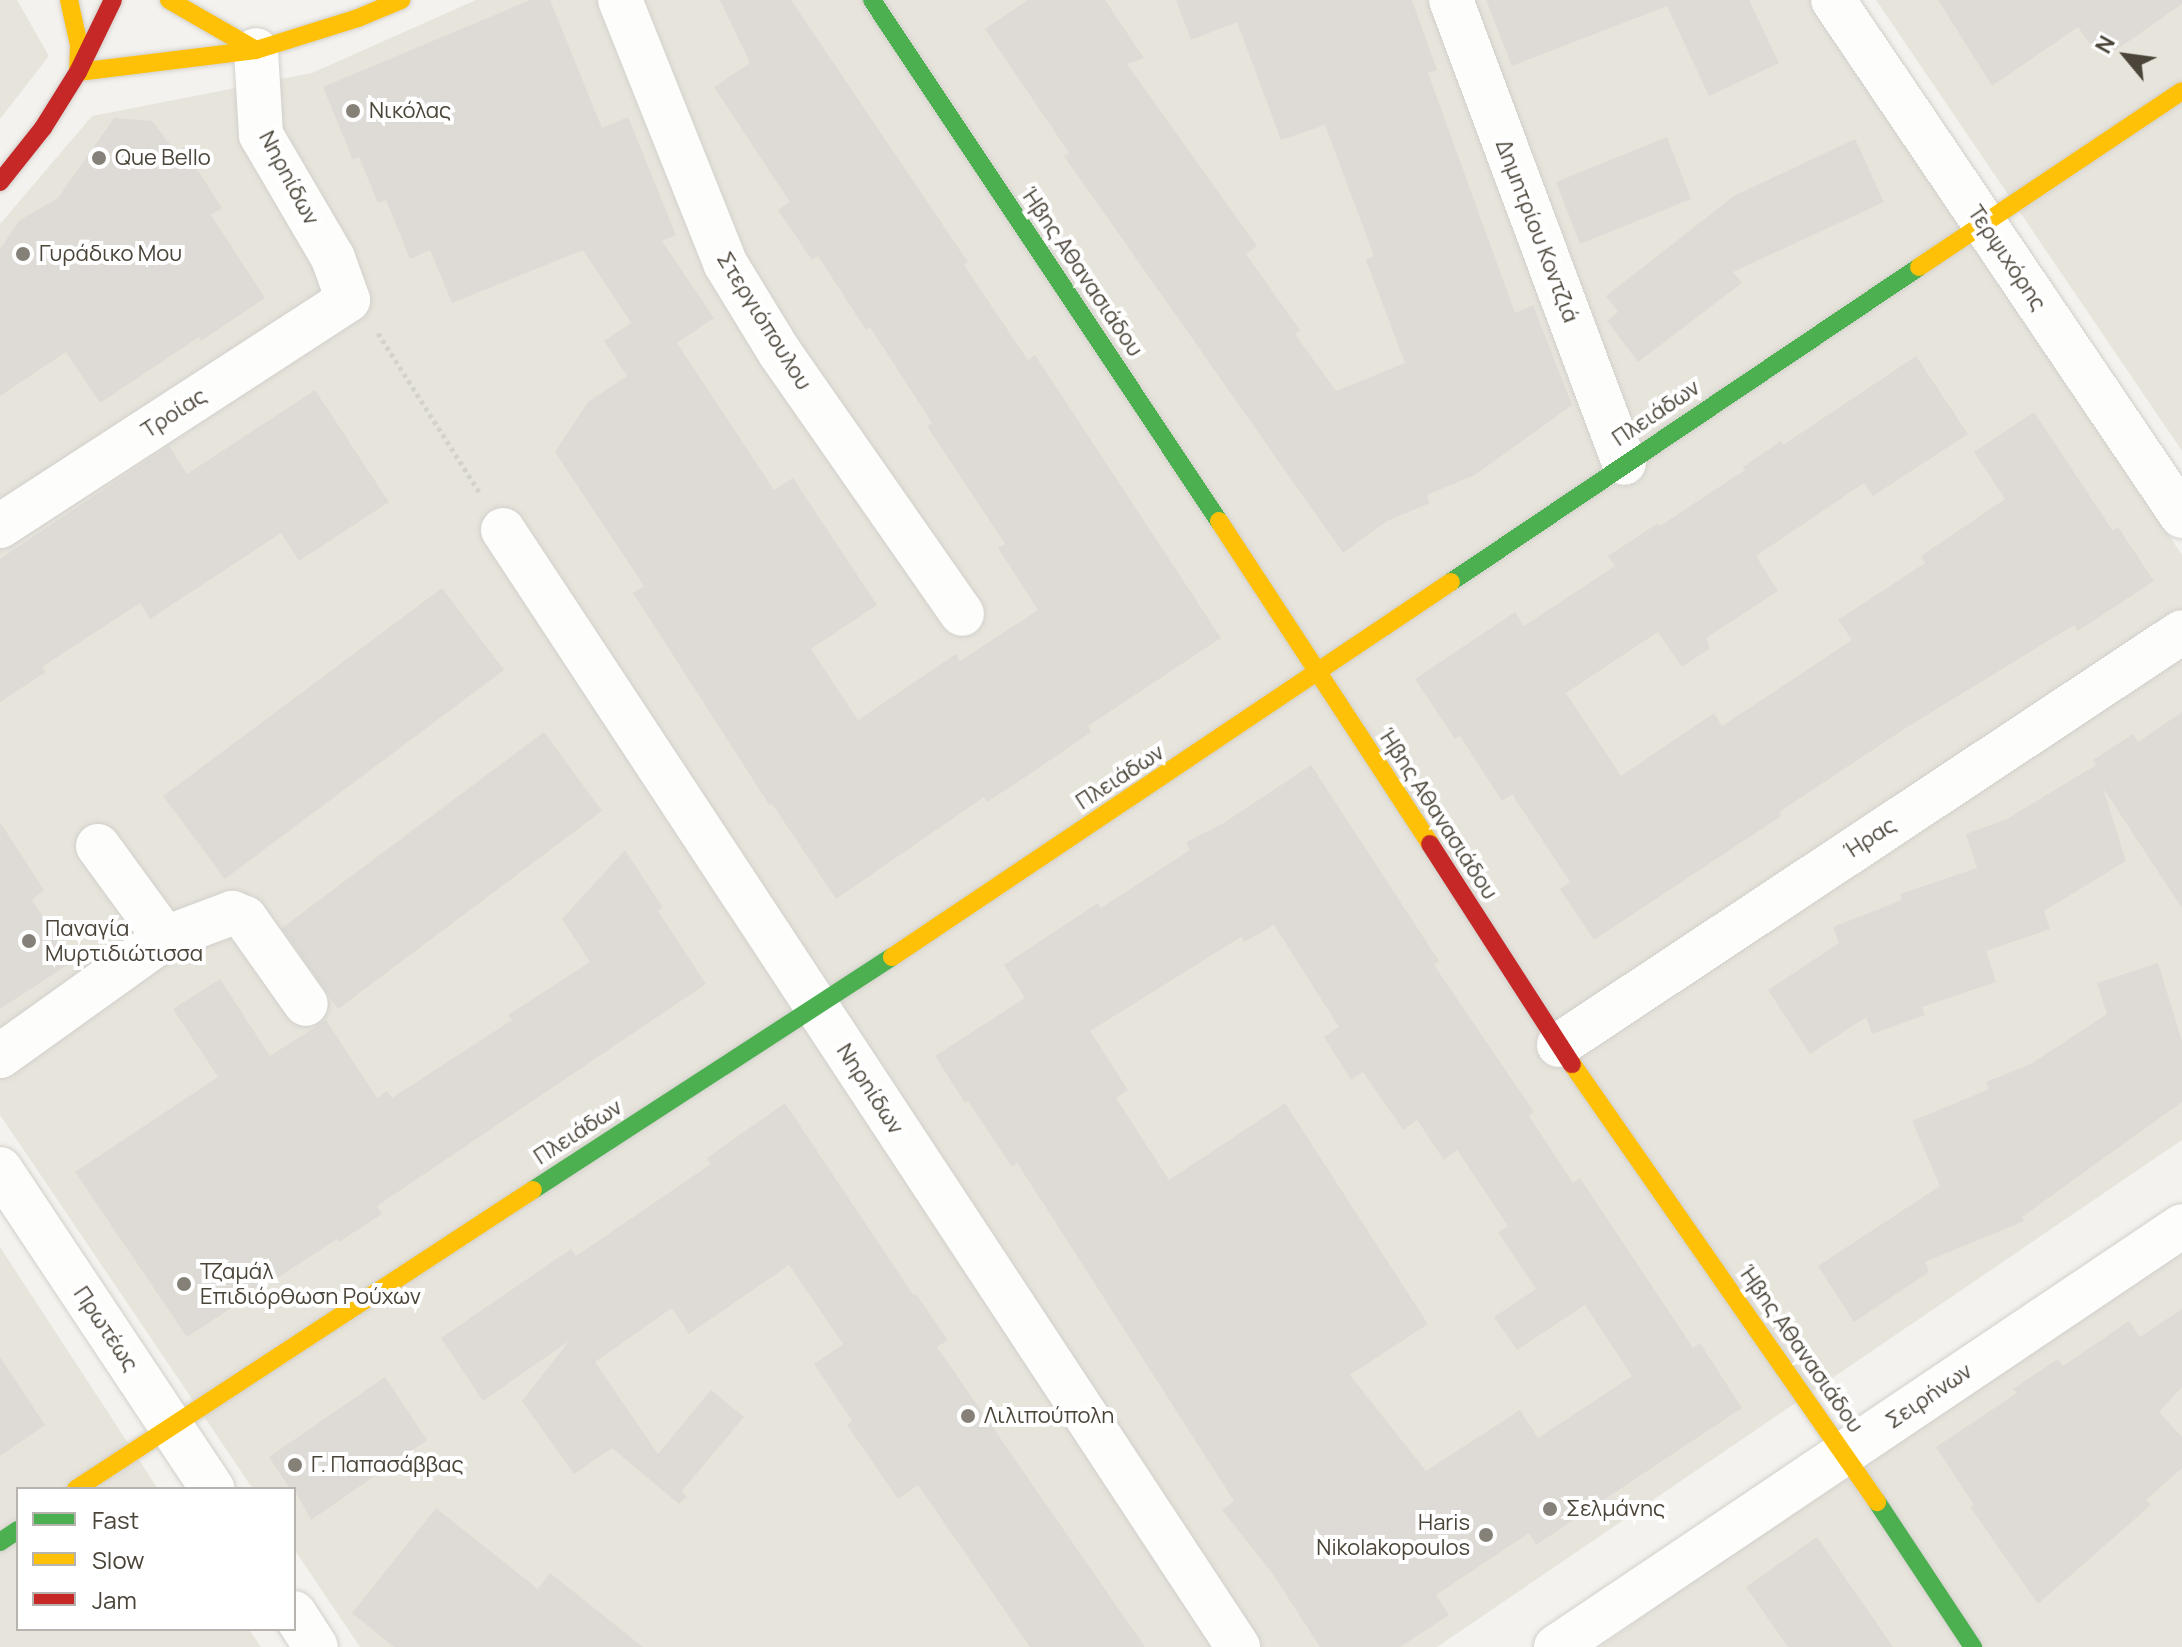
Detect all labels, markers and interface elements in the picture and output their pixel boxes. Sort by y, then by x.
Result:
north arrow [2086,16,2166,96]
text: N [2088,30,2122,59]
place label: Νικόλας [369,98,451,124]
marker: Νικόλας [344,102,362,120]
street label: Νηρηίδων [253,127,325,229]
street label: Δημητρίου Κοντζιά [1490,136,1584,326]
place label: Que Bello [115,145,211,171]
marker: Que Bello [90,149,108,167]
street label: Ήβης Αθανασιάδου [1016,182,1148,362]
street label: Τερψιχόρης [1962,200,2052,316]
place label: Γυράδικο Μου [39,241,182,267]
marker: Γυράδικο Μου [14,245,32,263]
street label: Στεργιόπουλου [711,247,817,395]
street label: Πλειάδων [1607,374,1705,452]
street label: Τροίας [137,382,211,444]
street label: Ήβης Αθανασιάδου [1373,724,1503,904]
street label: Πλειάδων [1071,739,1169,815]
street label: Ήρας [1839,811,1901,865]
place label: Παναγία Μυρτιδιώτισσα [45,915,203,966]
marker: Παναγία Μυρτιδιώτισσα [20,932,38,950]
street label: Νηρηίδων [831,1039,909,1139]
street label: Πλειάδων [529,1094,627,1170]
place label: Τζαμάλ Επιδιόρθωση Ρούχων [200,1258,421,1310]
street label: Ήβης Αθανασιάδου [1733,1260,1869,1438]
marker: Τζαμάλ Επιδιόρθωση Ρούχων [175,1275,193,1293]
street label: Πρωτέως [68,1282,144,1376]
street label: Σειρήνων [1881,1358,1977,1434]
place label: Λιλιπούπολη [984,1403,1114,1429]
marker: Λιλιπούπολη [959,1407,977,1425]
place label: Γ. Παπασάββας [311,1452,464,1478]
marker: Γ. Παπασάββας [286,1456,304,1474]
legend [16,1487,296,1631]
place label: Σελμάνης [1566,1496,1665,1522]
marker: Σελμάνης [1541,1500,1559,1518]
text: Fast [92,1503,139,1536]
place label: Haris Nikolakopoulos [1316,1509,1470,1560]
marker: Haris Nikolakopoulos [1477,1526,1495,1544]
text: Slow [92,1543,145,1576]
text: Jam [92,1583,137,1616]

